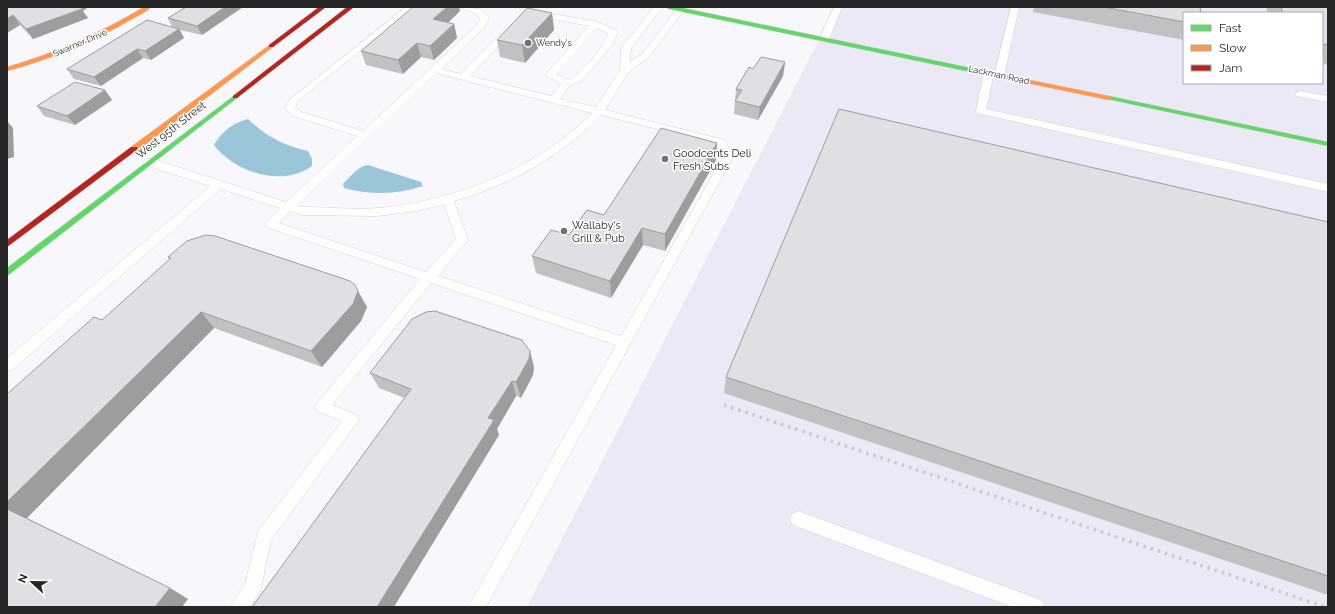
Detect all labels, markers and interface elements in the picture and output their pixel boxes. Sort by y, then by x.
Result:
legend [1183,12,1323,84]
text: Fast [1219,21,1242,35]
street label: Swarner Drive [51,27,109,59]
marker: Wendy's [523,38,533,48]
place label: Wendy's [536,38,573,48]
text: Slow [1219,41,1246,55]
text: Jam [1219,61,1242,75]
street label: Lackman Road [968,64,1031,86]
street label: West 95th Street [134,99,209,161]
place label: Goodcents Deli Fresh Subs [673,147,751,173]
marker: Goodcents Deli Fresh Subs [660,154,670,164]
place label: Wallaby's Grill & Pub [572,219,625,245]
marker: Wallaby's Grill & Pub [559,226,569,236]
north arrow [12,562,52,602]
text: N [16,572,31,585]

